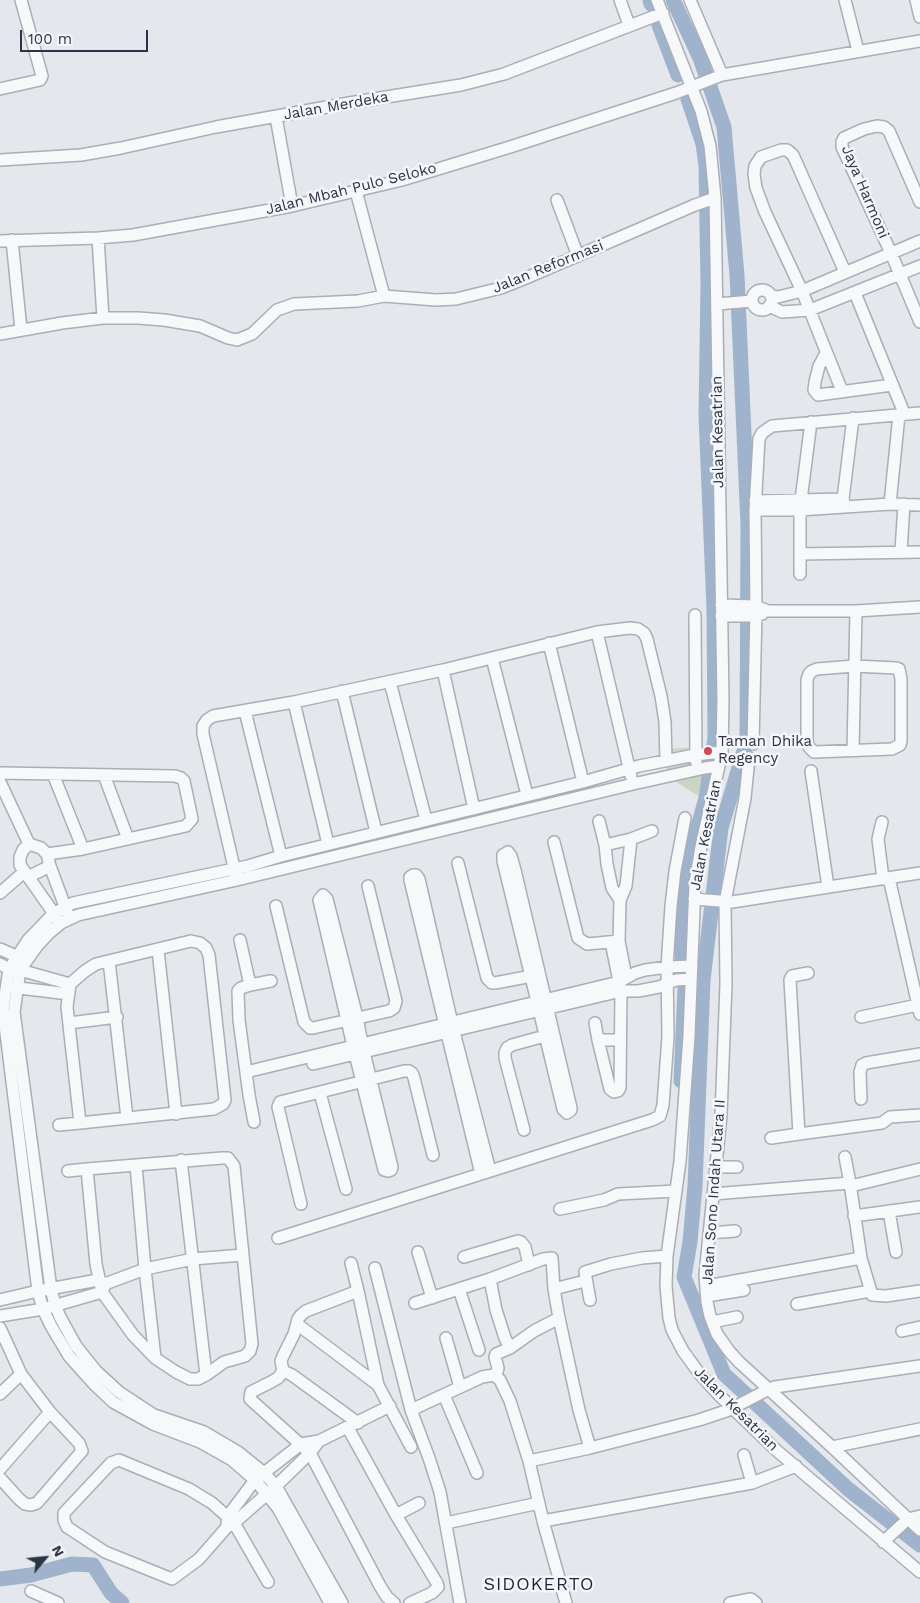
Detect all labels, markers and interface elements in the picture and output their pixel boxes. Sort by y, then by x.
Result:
scale bar [22,20,150,52]
text: 100 m [28,30,72,48]
street label: Jalan Merdeka [282,88,390,124]
street label: Jaya Harmoni [837,143,893,241]
street label: Jalan Mbah Pulo Seloko [264,159,438,219]
street label: Jalan Reformasi [490,237,606,297]
street label: Jalan Kesatrian [708,376,728,488]
place label: Taman Dhika Regency [718,733,812,768]
marker: Taman Dhika Regency [702,745,714,757]
street label: Jalan Kesatrian [686,778,726,892]
street label: Jalan Sono Indah Utara II [699,1099,729,1285]
street label: Jalan Kesatrian [690,1363,782,1455]
north arrow [20,1533,70,1583]
text: N [49,1543,68,1559]
district label: SIDOKERTO [482,1574,596,1596]

